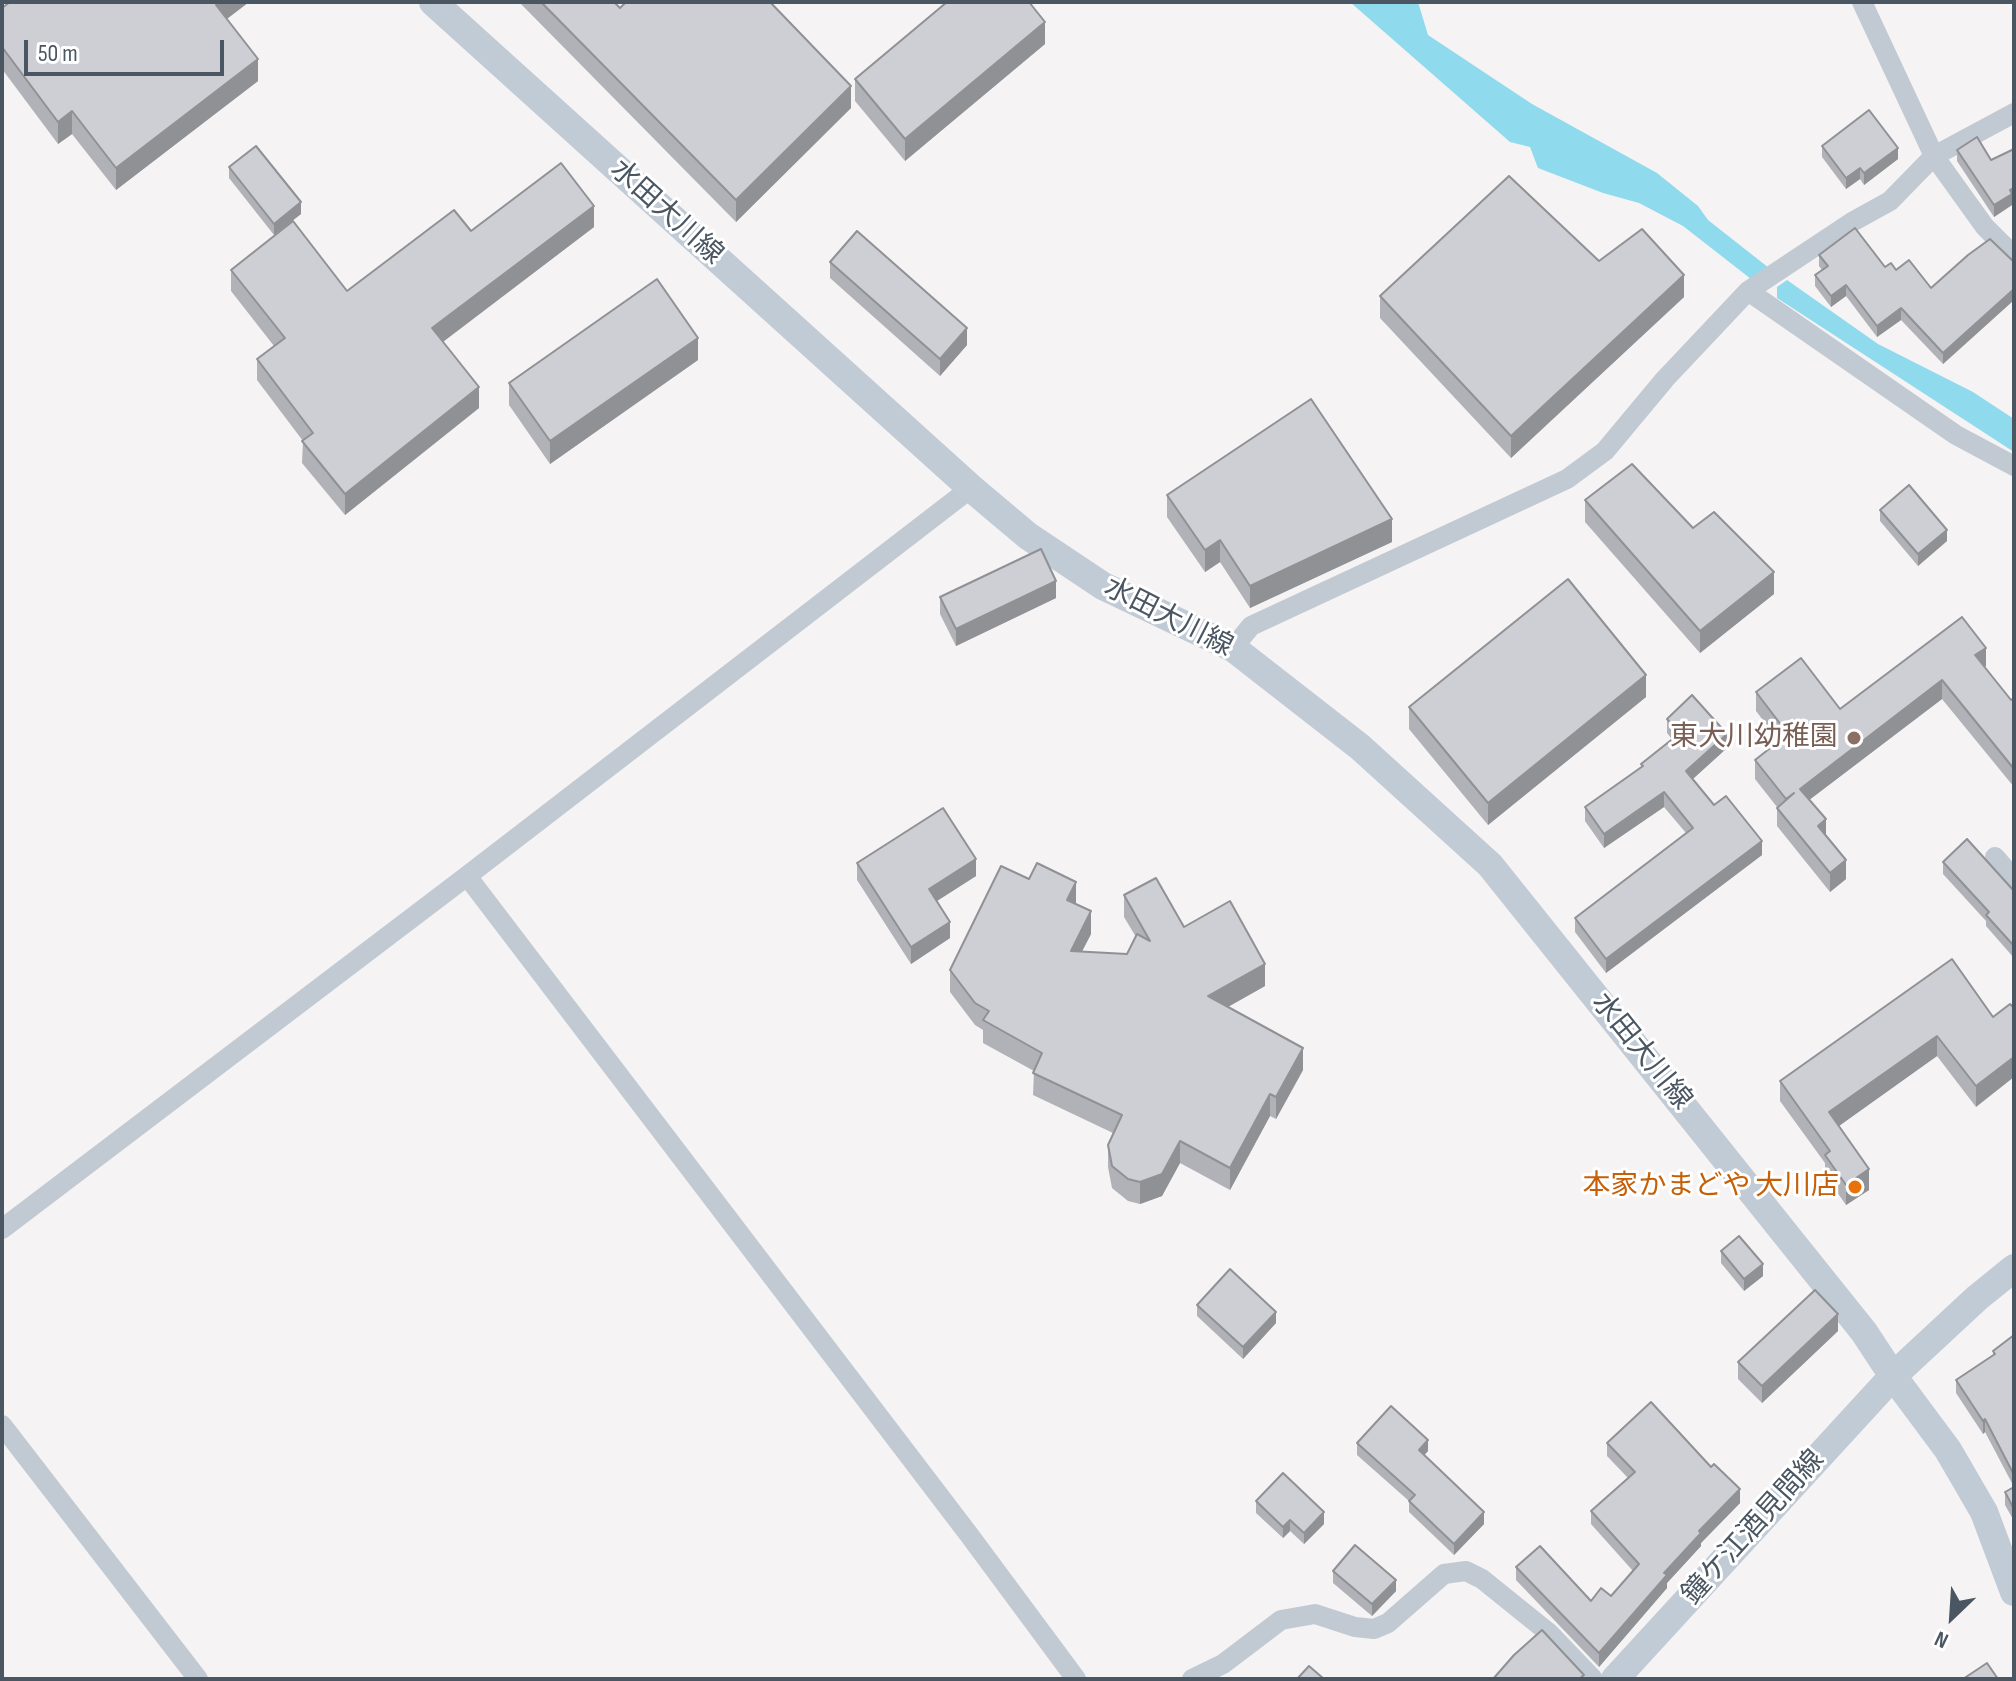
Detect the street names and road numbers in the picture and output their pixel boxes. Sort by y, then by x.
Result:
street label: 水田大川線 [603,154,729,272]
street label: 水田大川線 [1098,571,1238,665]
street label: 水田大川線 [1584,987,1698,1117]
street label: 鐘ケ江酒見間線 [1676,1444,1832,1612]

